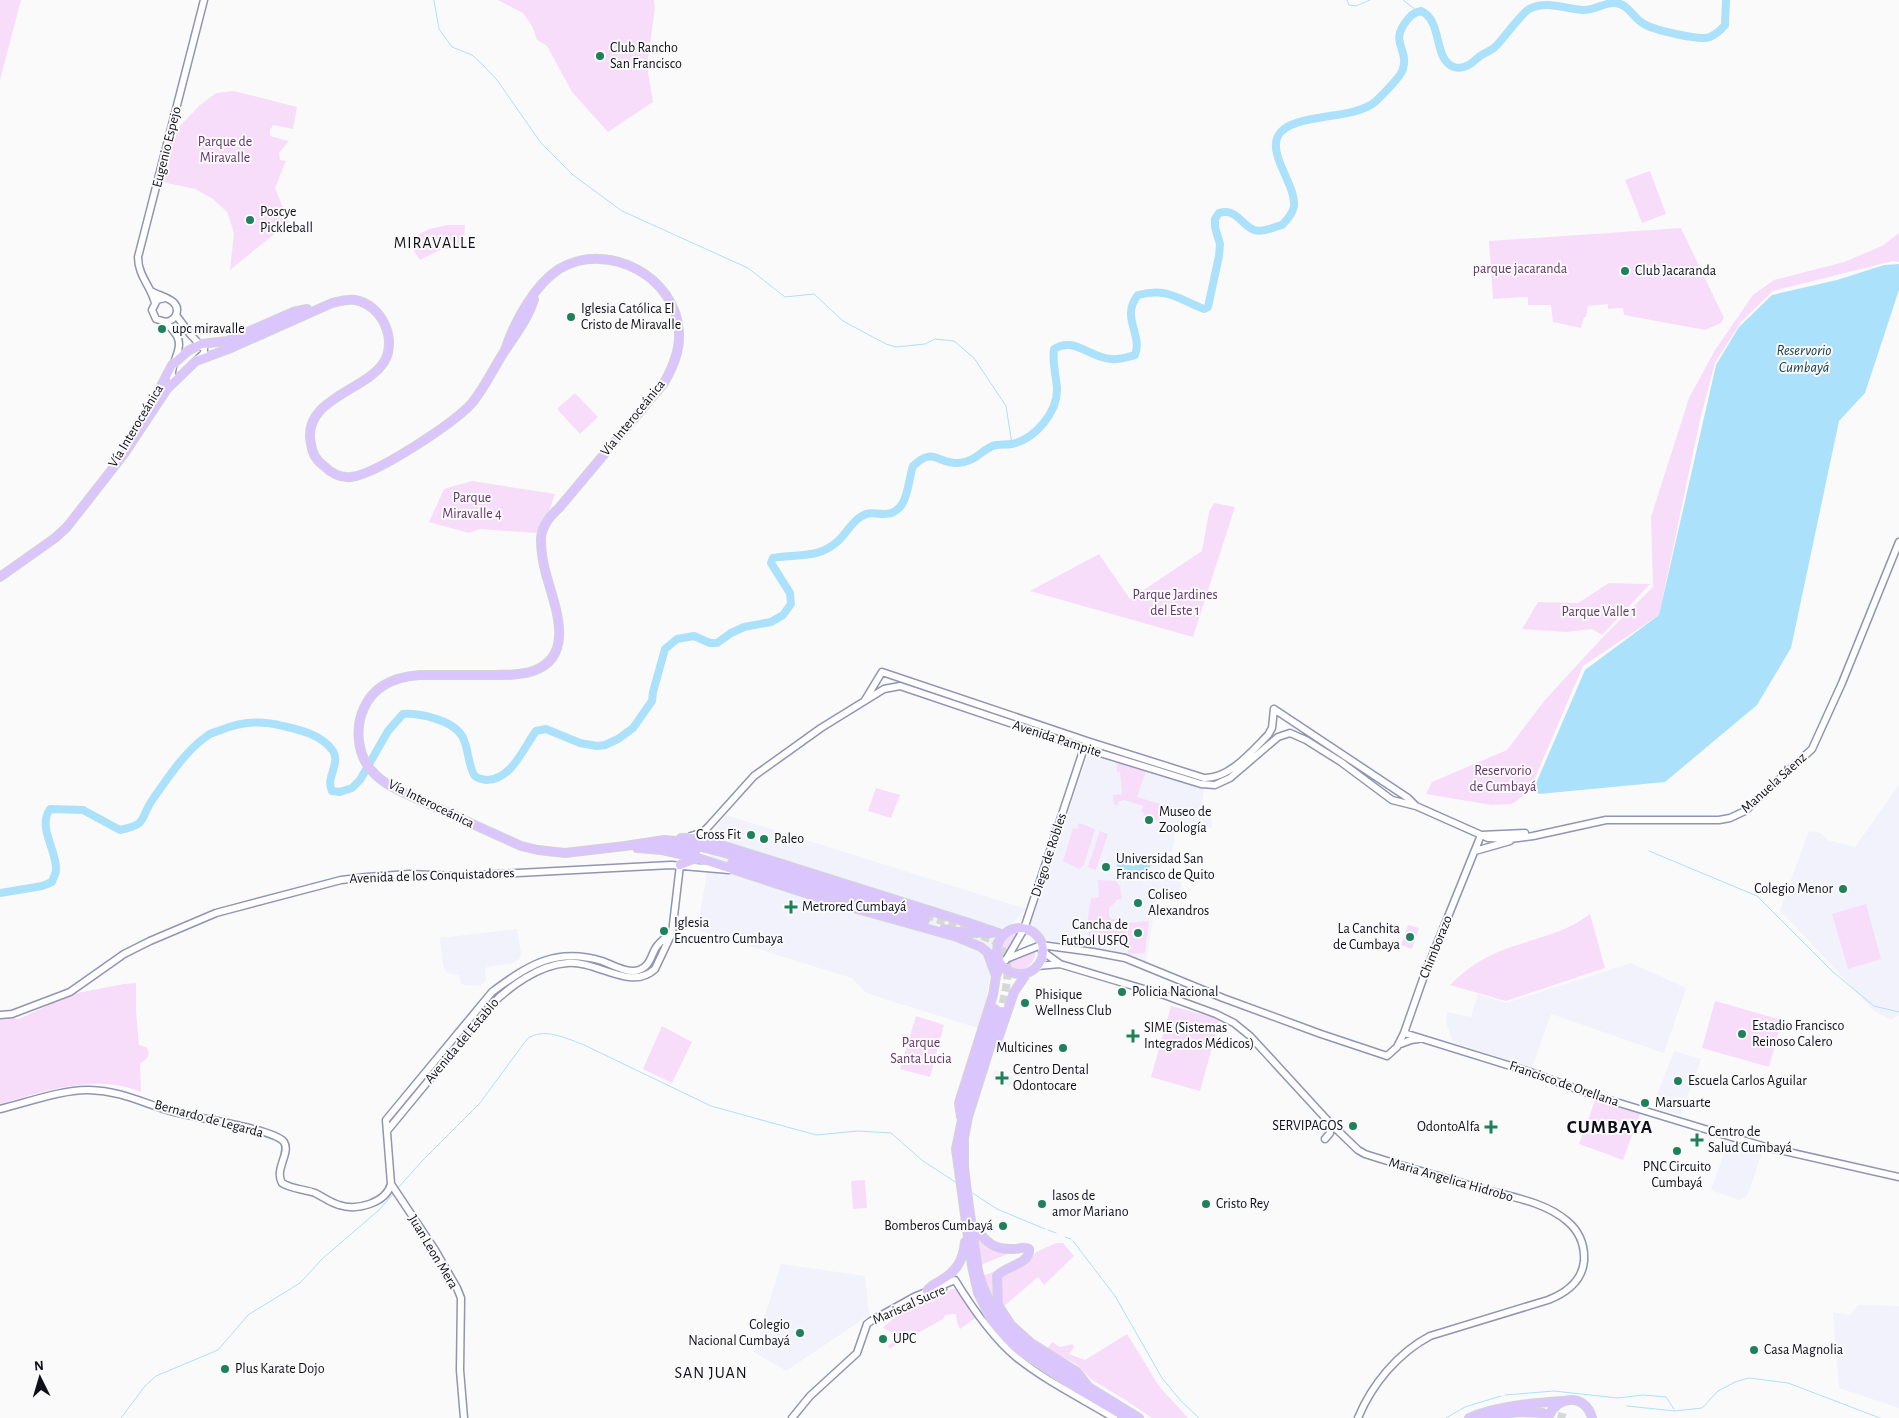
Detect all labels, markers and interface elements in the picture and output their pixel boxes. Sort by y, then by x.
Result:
place label: Club Rancho San Francisco [610,41,682,71]
marker: Club Rancho San Francisco [594,50,606,62]
street label: Eugenio Espejo [150,105,184,189]
park label: Parque de Miravalle [198,135,252,165]
place label: Poscye Pickleball [260,205,313,235]
marker: Poscye Pickleball [244,214,256,226]
district label: MIRAVALLE [394,235,476,251]
park label: parque jacaranda [1473,262,1568,276]
place label: Club Jacaranda [1635,264,1717,278]
marker: Club Jacaranda [1619,265,1631,277]
place label: Iglesia Católica El Cristo de Miravalle [581,302,681,332]
marker: Iglesia Católica El Cristo de Miravalle [565,311,577,323]
place label: upc miravalle [172,322,245,336]
marker: upc miravalle [156,323,168,335]
water label: Reservorio Cumbayá [1777,343,1831,375]
street label: Vía Interoceánica [598,377,668,459]
street label: Vía Interoceánica [106,382,166,470]
park label: Parque Miravalle 4 [442,491,502,521]
park label: Parque Jardines del Este 1 [1132,588,1218,618]
park label: Parque Valle 1 [1562,605,1636,619]
street label: Avenida Pampite [1011,718,1103,760]
street label: Manuela Sáenz [1739,750,1810,816]
park label: Reservorio de Cumbayá [1469,764,1537,794]
street label: Vía Interoceánica [386,777,477,831]
place label: Museo de Zoología [1159,805,1211,835]
street label: Diego de Robles [1029,811,1069,899]
marker: Museo de Zoología [1143,814,1155,826]
place label: Cross Fit [696,828,742,842]
marker: Cross Fit [745,829,757,841]
place label: Paleo [774,832,804,846]
marker: Paleo [758,833,770,845]
place label: Universidad San Francisco de Quito [1116,852,1215,882]
marker: Universidad San Francisco de Quito [1100,861,1112,873]
street label: Avenida de los Conquistadores [349,866,515,886]
place label: Colegio Menor [1754,882,1833,896]
marker: Colegio Menor [1837,883,1849,895]
place label: Coliseo Alexandros [1148,888,1209,918]
marker: Coliseo Alexandros [1132,897,1144,909]
marker: Metrored Cumbayá [784,900,798,914]
place label: Metrored Cumbayá [802,900,907,914]
street label: Chimborazo [1417,913,1455,980]
place label: Iglesia Encuentro Cumbaya [674,916,784,946]
place label: Cancha de Futbol USFQ [1061,918,1130,948]
place label: La Canchita de Cumbaya [1333,922,1401,952]
marker: Iglesia Encuentro Cumbaya [658,925,670,937]
marker: Cancha de Futbol USFQ [1132,927,1144,939]
marker: La Canchita de Cumbaya [1404,931,1416,943]
place label: Policia Nacional [1132,985,1218,999]
marker: Policia Nacional [1116,986,1128,998]
place label: Phisique Wellness Club [1035,988,1112,1018]
street label: Avenida del Establo [422,996,502,1086]
marker: Phisique Wellness Club [1019,997,1031,1009]
place label: Estadio Francisco Reinoso Calero [1752,1019,1845,1049]
place label: SIME (Sistemas Integrados Médicos) [1144,1021,1254,1051]
marker: Estadio Francisco Reinoso Calero [1736,1028,1748,1040]
marker: SIME (Sistemas Integrados Médicos) [1126,1029,1140,1043]
park label: Parque Santa Lucia [890,1036,952,1066]
place label: Multicines [996,1041,1053,1055]
marker: Multicines [1057,1042,1069,1054]
street label: Francisco de Orellana [1507,1059,1621,1109]
place label: Centro Dental Odontocare [1013,1063,1089,1093]
marker: Centro Dental Odontocare [995,1071,1009,1085]
place label: Escuela Carlos Aguilar [1688,1074,1807,1088]
marker: Escuela Carlos Aguilar [1672,1075,1684,1087]
place label: Marsuarte [1655,1096,1711,1110]
marker: Marsuarte [1639,1097,1651,1109]
street label: Bernardo de Legarda [153,1098,265,1140]
district label: CUMBAYA [1567,1118,1653,1137]
place label: SERVIPAGOS [1272,1119,1343,1133]
marker: SERVIPAGOS [1347,1120,1359,1132]
place label: OdontoAlfa [1417,1120,1481,1134]
marker: OdontoAlfa [1484,1120,1498,1134]
place label: Centro de Salud Cumbayá [1708,1125,1792,1155]
marker: Centro de Salud Cumbayá [1690,1133,1704,1147]
marker: PNC Circuito Cumbayá [1671,1145,1683,1157]
street label: Maria Angelica Hidrobo [1387,1156,1515,1205]
place label: PNC Circuito Cumbayá [1643,1160,1711,1190]
place label: lasos de amor Mariano [1052,1189,1129,1219]
place label: Cristo Rey [1216,1197,1269,1211]
marker: lasos de amor Mariano [1036,1198,1048,1210]
marker: Cristo Rey [1200,1198,1212,1210]
street label: Juan Leon Mera [405,1213,461,1292]
place label: Bomberos Cumbayá [884,1219,994,1233]
marker: Bomberos Cumbayá [997,1220,1009,1232]
street label: Mariscal Sucre [871,1283,947,1327]
place label: Colegio Nacional Cumbayá [688,1318,791,1348]
marker: Colegio Nacional Cumbayá [794,1327,806,1339]
place label: UPC [893,1332,916,1346]
marker: UPC [877,1333,889,1345]
place label: Casa Magnolia [1764,1343,1844,1357]
marker: Casa Magnolia [1748,1344,1760,1356]
north arrow [15,1353,65,1403]
text: N [33,1359,44,1373]
place label: Plus Karate Dojo [235,1362,325,1376]
marker: Plus Karate Dojo [219,1363,231,1375]
district label: SAN JUAN [674,1365,748,1381]

